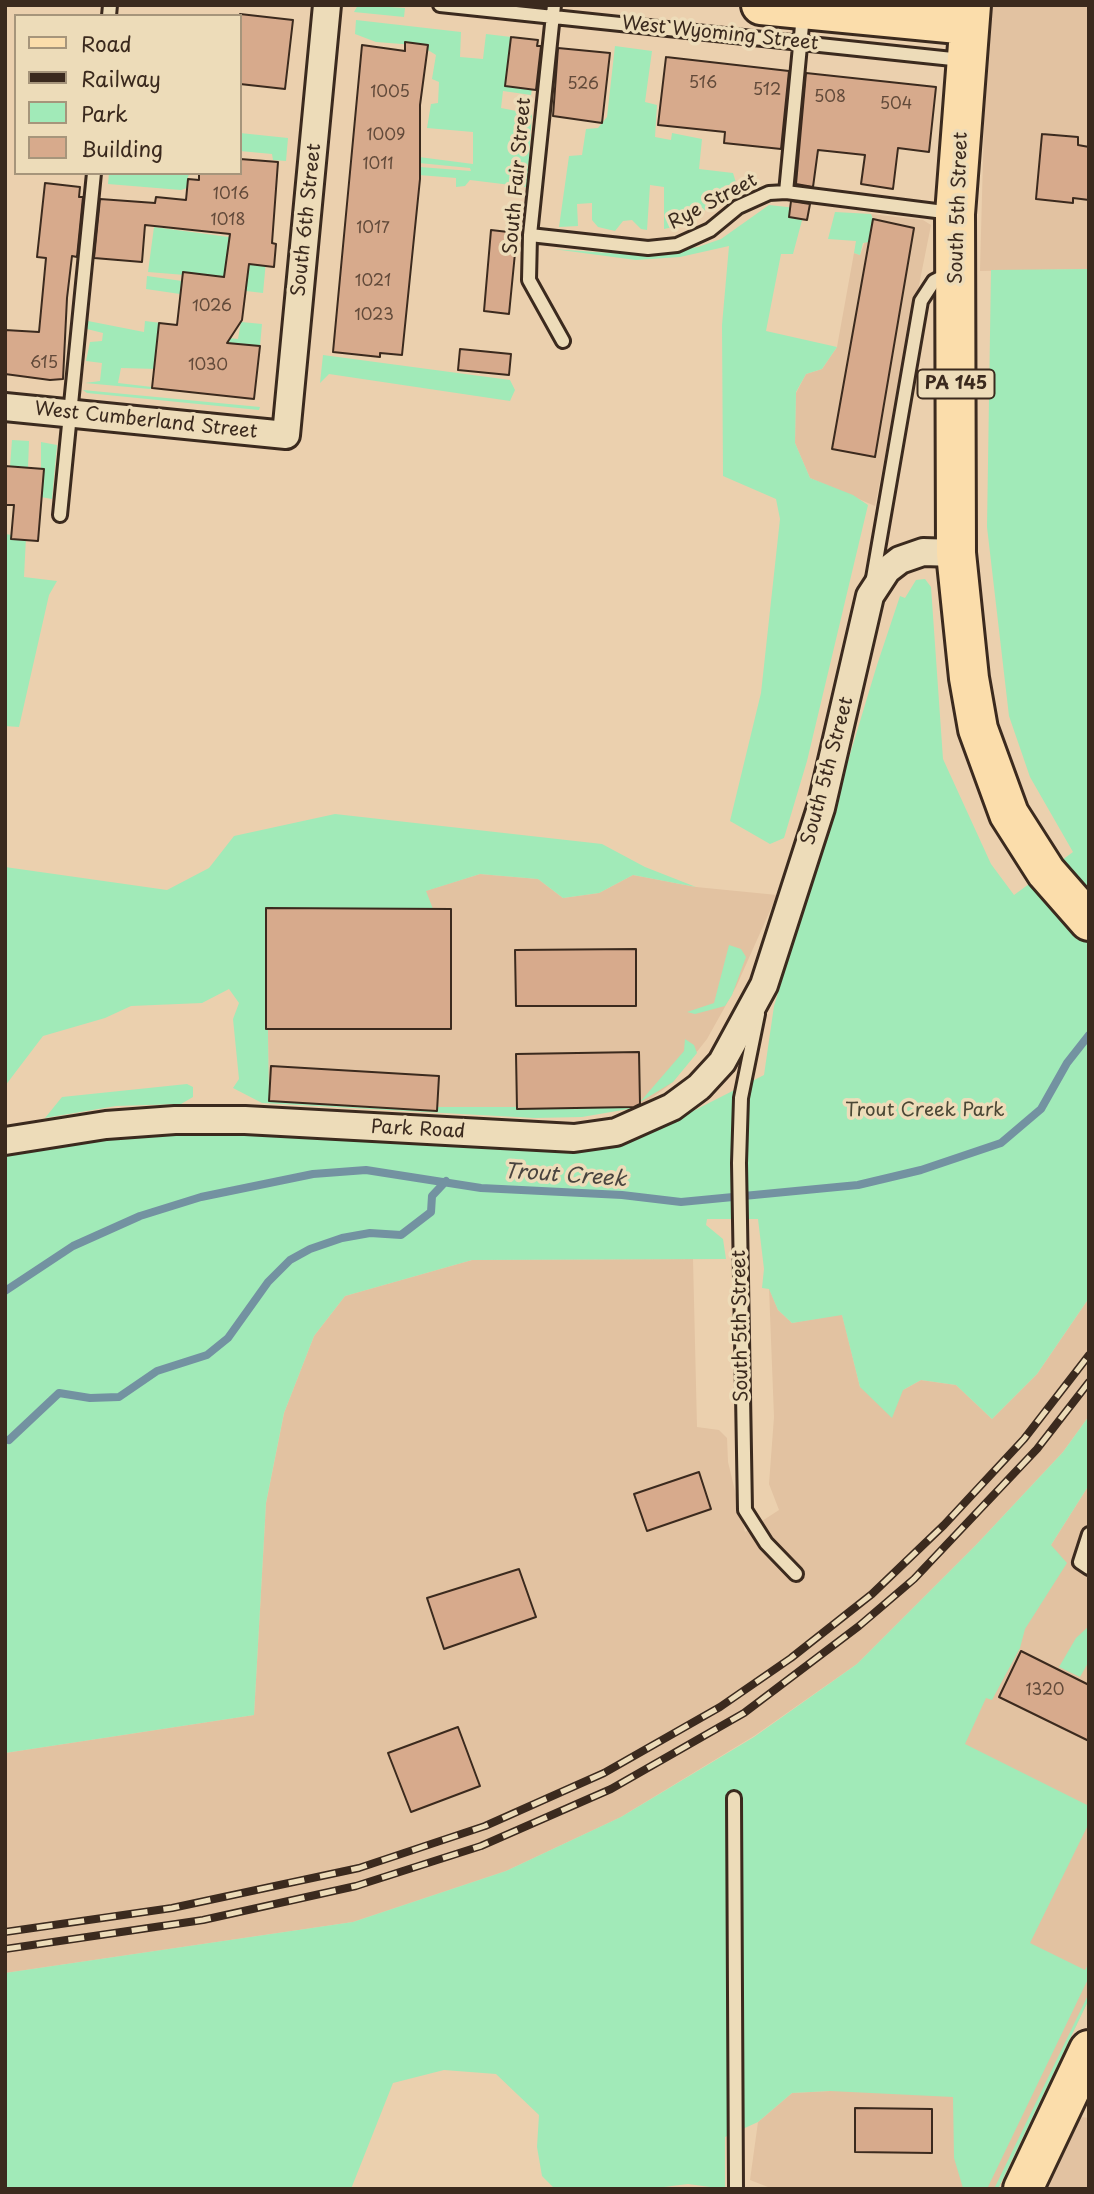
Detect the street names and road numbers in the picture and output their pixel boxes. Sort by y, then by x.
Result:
street label: West Wyoming Street [621,12,819,56]
street label: South Fair Street [500,97,536,255]
street label: South 5th Street [945,131,973,285]
street label: South 6th Street [288,142,326,298]
street label: Rye Street [665,169,761,235]
road number: PA 145 [918,370,995,398]
street label: West Cumberland Street [33,398,259,444]
street label: South 5th Street [797,694,859,848]
street label: Park Road [370,1116,466,1144]
street label: South 5th Street [728,1250,754,1402]

